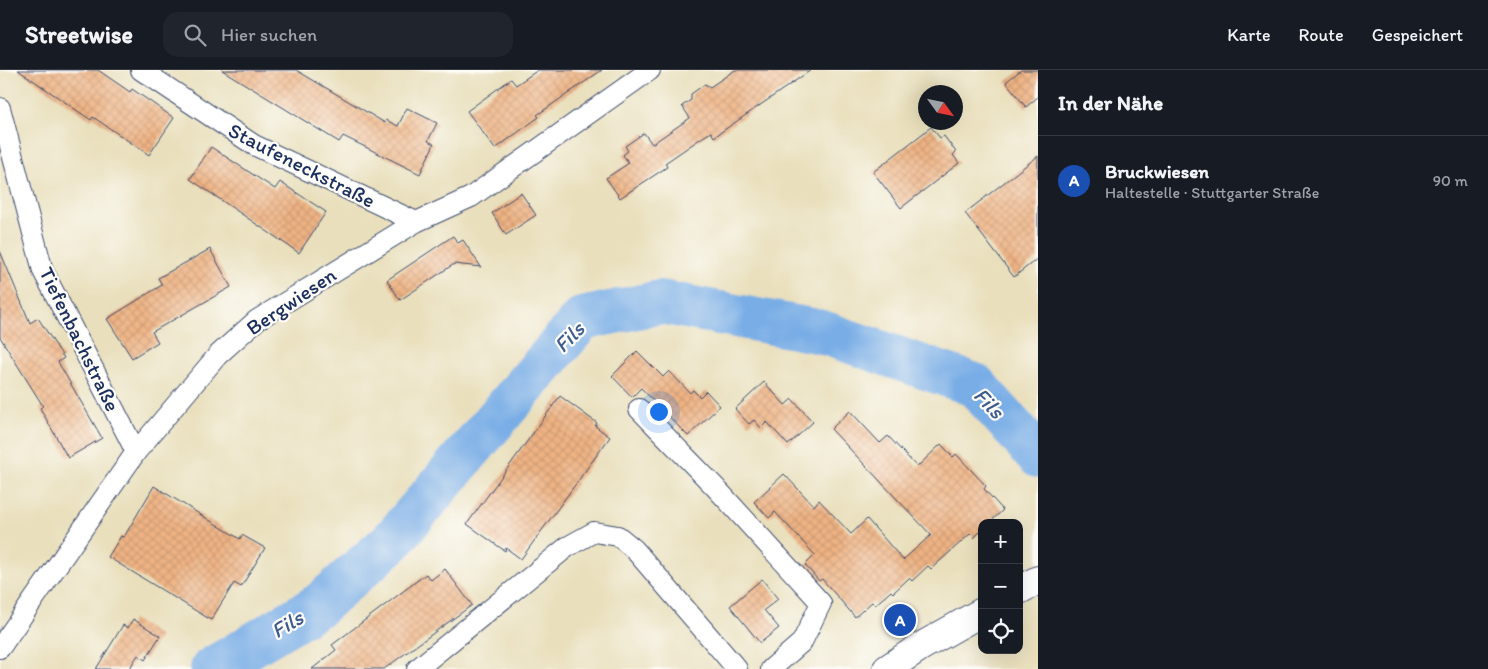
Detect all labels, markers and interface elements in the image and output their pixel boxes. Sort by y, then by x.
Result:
search box [163,12,513,57]
text: Streetwise [25,20,133,49]
icon: search [181,21,209,49]
text: Hier suchen [221,23,317,46]
text: Karte [1227,24,1270,46]
text: Route [1298,24,1344,46]
text: Gespeichert [1372,24,1463,46]
north arrow [918,85,963,130]
text: In der Nähe [1058,90,1163,115]
street label: Staufeneckstraße [225,117,379,213]
text: Bruckwiesen [1105,160,1209,183]
text: A [1069,171,1079,190]
text: 90 m [1433,171,1468,190]
text: Haltestelle · Stuttgarter Straße [1105,183,1319,202]
street label: Bergwiesen [241,262,341,340]
street label: Tiefenbachstraße [34,263,126,415]
water label: Fils [548,315,591,358]
water label: Fils [968,382,1011,425]
your location [646,399,672,425]
map controls [978,519,1023,654]
button: + [978,519,1023,564]
button: − [978,564,1023,609]
pin: A [884,601,916,639]
water label: Fils [266,603,309,644]
button: locate [978,609,1023,654]

